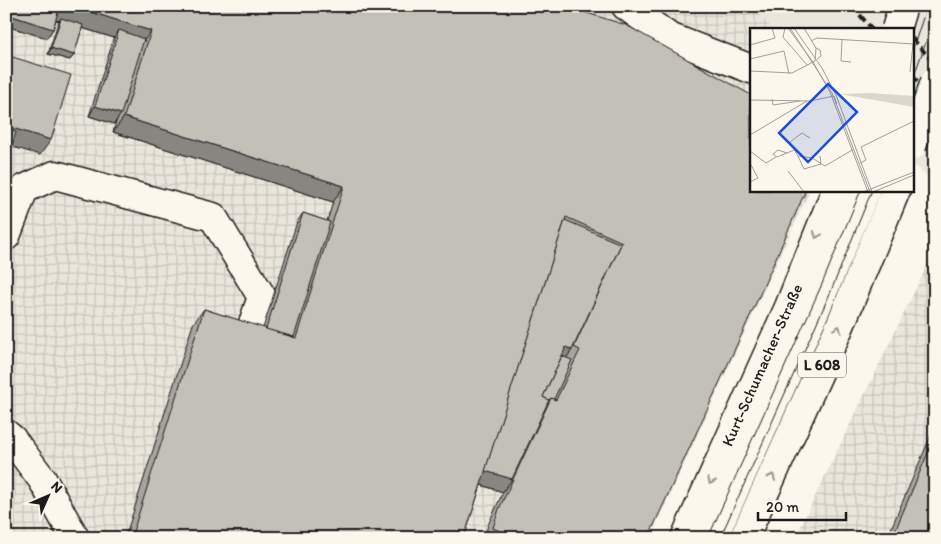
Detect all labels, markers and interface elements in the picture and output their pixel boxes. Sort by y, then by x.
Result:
inset map [750,28,914,191]
one-way arrow [813,230,824,239]
street label: Kurt-Schumacher-Straße [718,281,806,449]
one-way arrow [832,325,843,334]
road number: L 608 [798,352,846,378]
north arrow [22,472,72,522]
one-way arrow [765,473,776,482]
one-way arrow [707,476,717,485]
text: N [47,478,66,497]
scale bar [758,489,846,521]
text: 20 m [766,498,800,516]

